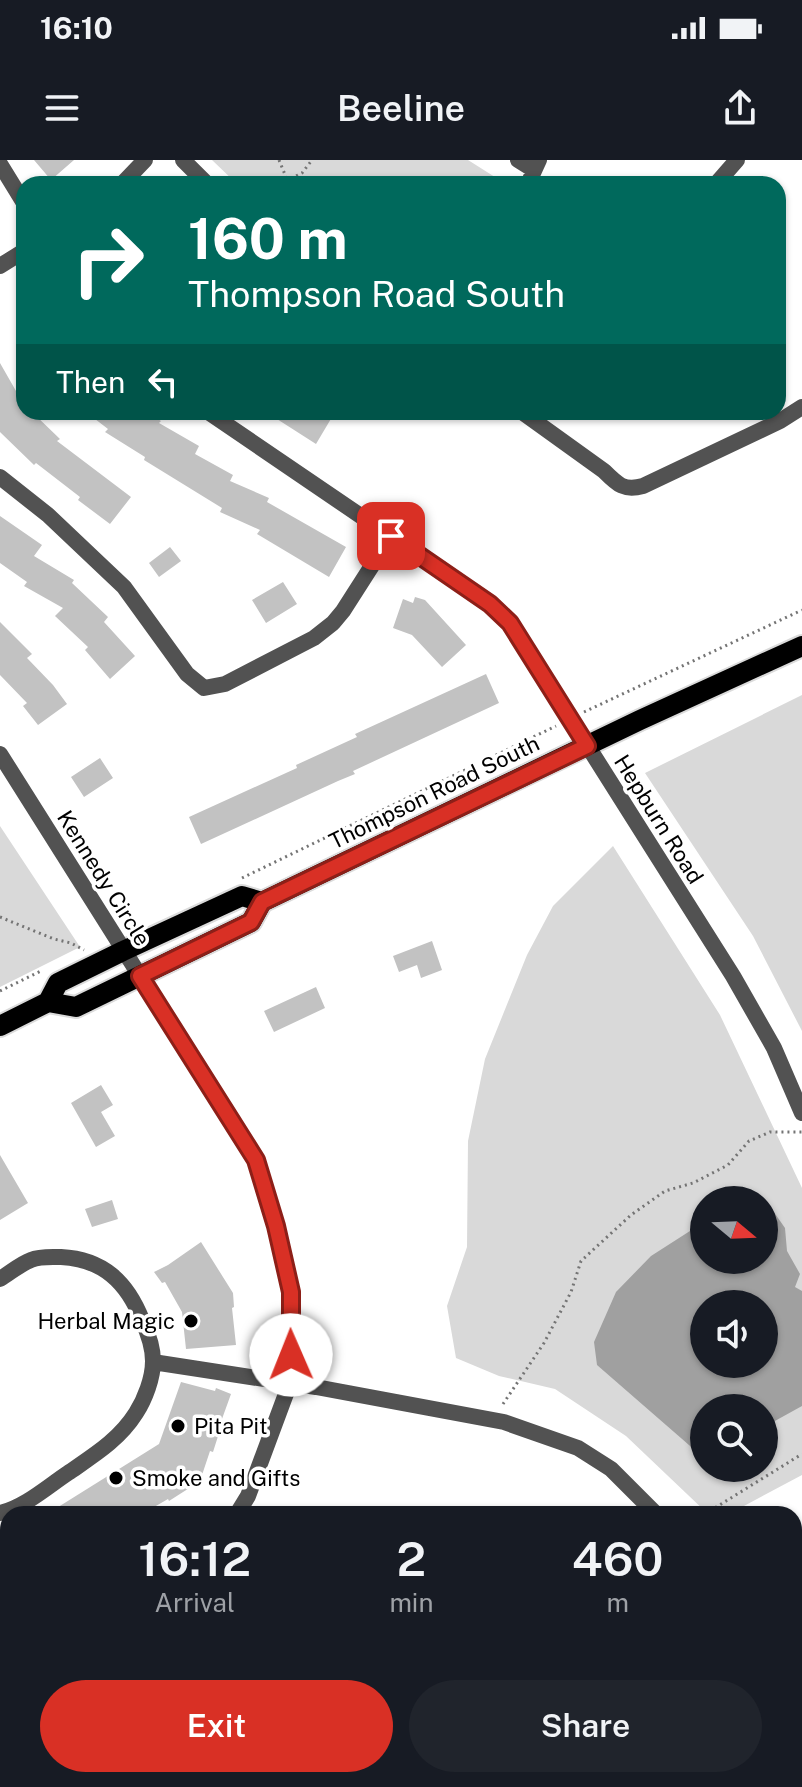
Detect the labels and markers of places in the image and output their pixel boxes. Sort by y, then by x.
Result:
pin [357,502,425,570]
place label: Herbal Magic [37,1308,175,1334]
marker: Herbal Magic [182,1312,200,1330]
place label: Pita Pit [194,1413,267,1439]
marker: Pita Pit [169,1417,187,1435]
place label: Smoke and Gifts [132,1465,300,1491]
marker: Smoke and Gifts [107,1469,125,1487]

